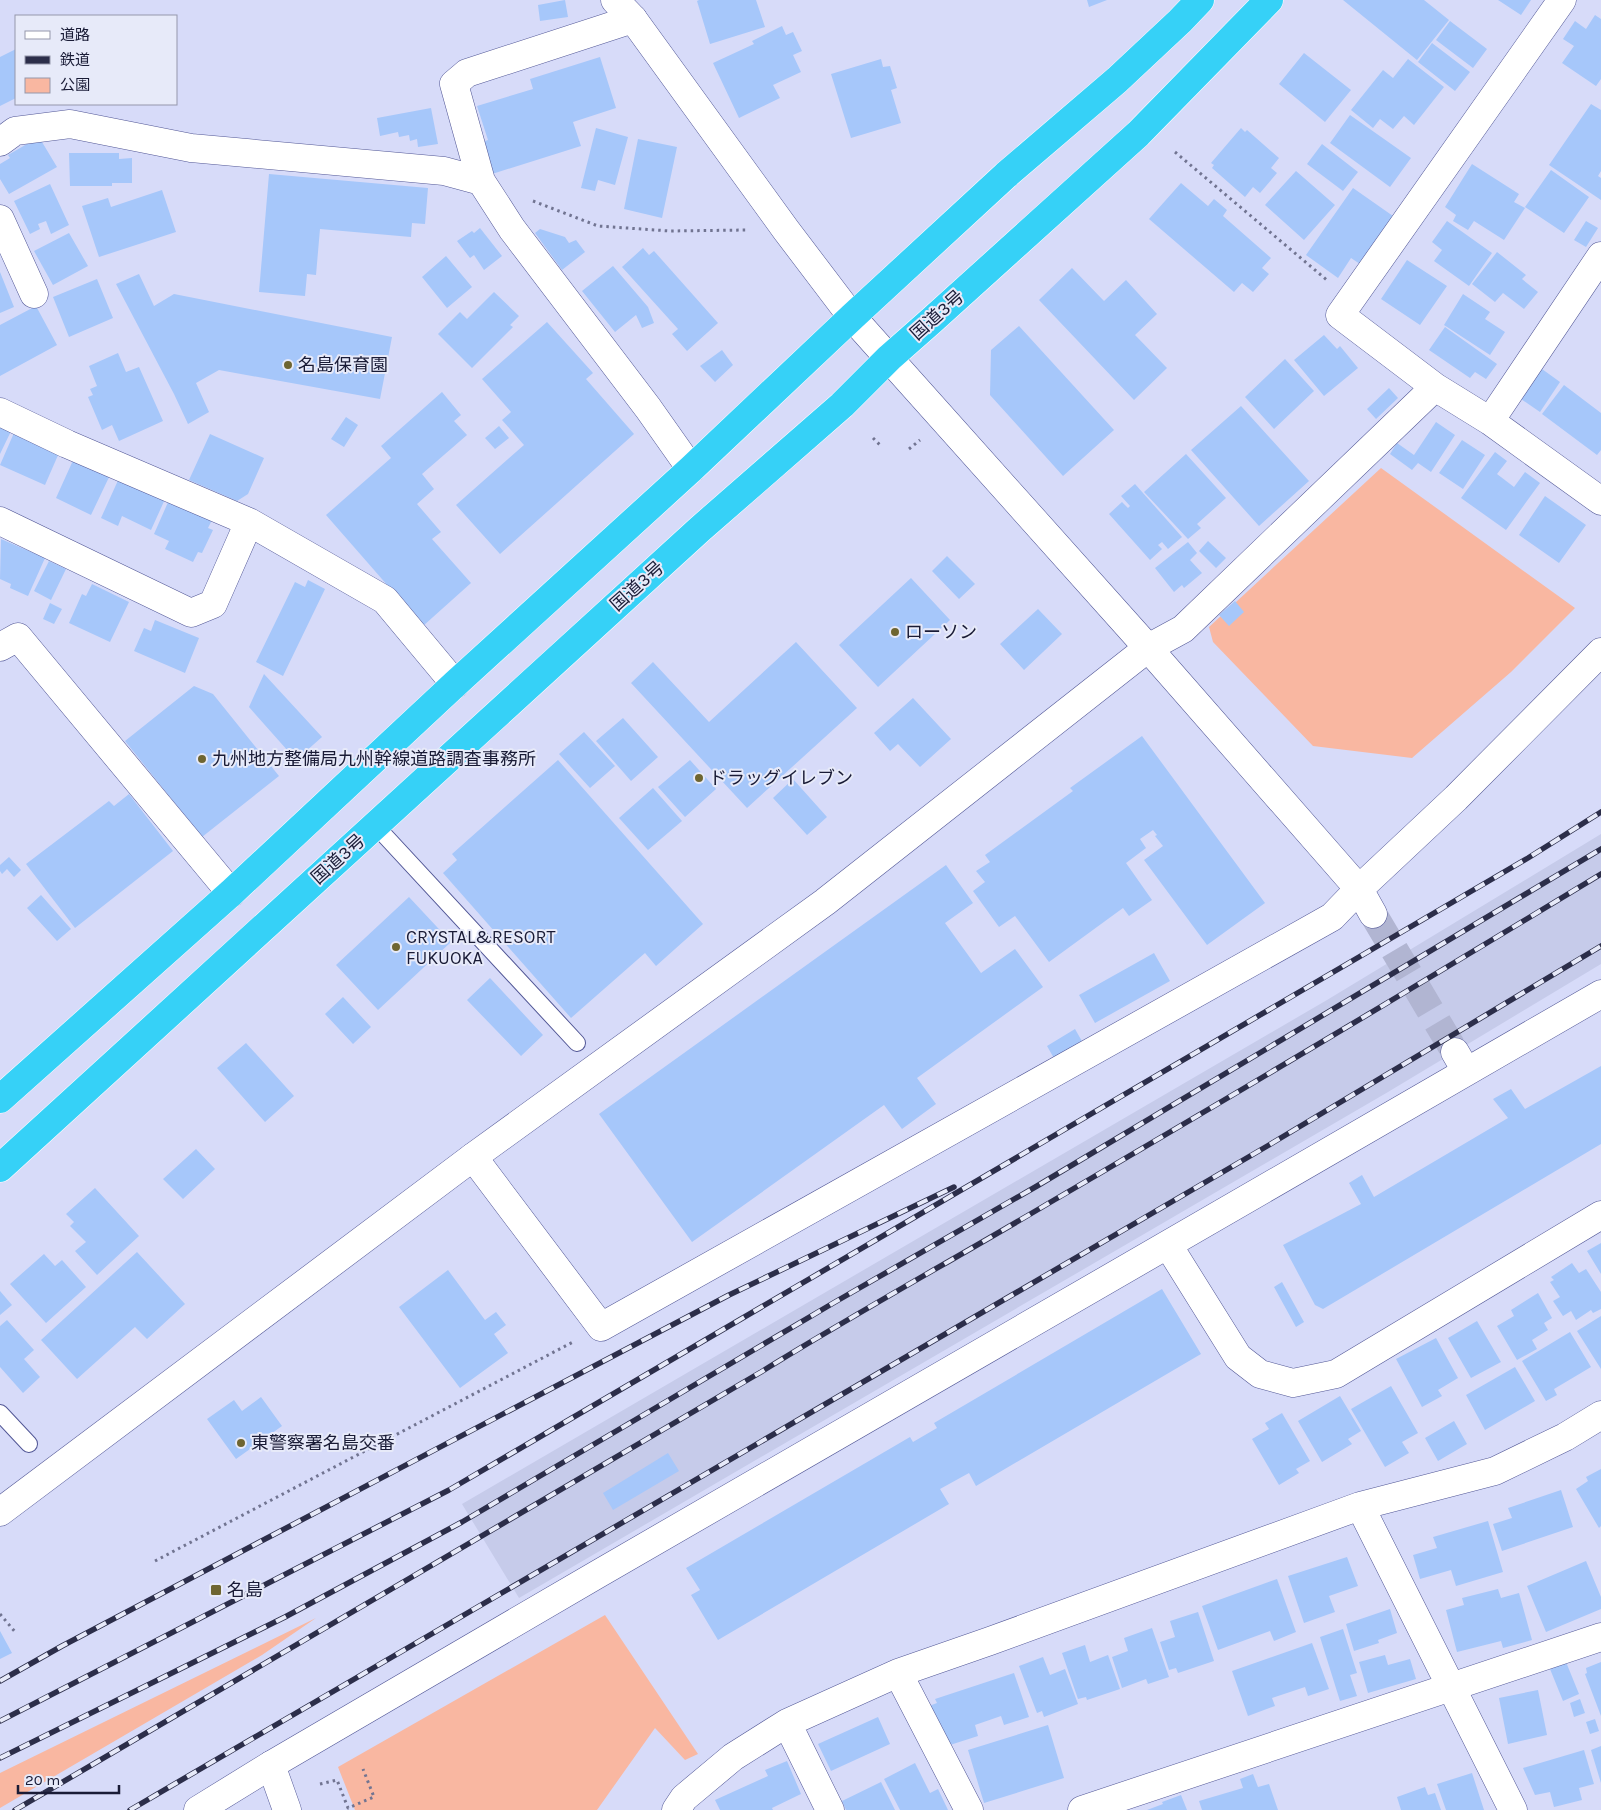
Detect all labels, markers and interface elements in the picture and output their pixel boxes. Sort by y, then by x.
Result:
legend [15,15,178,105]
text: 道路 [60,26,90,44]
text: 鉄道 [60,51,90,69]
text: 公園 [60,76,90,94]
street label: 国道3号 [906,285,968,345]
place label: 名島保育園 [298,354,388,376]
marker: 名島保育園 [282,359,294,371]
street label: 国道3号 [606,556,668,616]
place label: ローソン [905,621,977,643]
marker: ローソン [889,626,901,638]
place label: 九州地方整備局九州幹線道路調査事務所 [212,748,536,770]
marker: 九州地方整備局九州幹線道路調査事務所 [196,753,208,765]
place label: ドラッグイレブン [709,767,853,789]
marker: ドラッグイレブン [693,772,705,784]
street label: 国道3号 [307,829,369,889]
place label: CRYSTAL&RESORT FUKUOKA [406,926,555,969]
marker: CRYSTAL&RESORT FUKUOKA [390,941,402,953]
place label: 東警察署名島交番 [251,1432,395,1454]
marker: 東警察署名島交番 [235,1437,247,1449]
place label: 名島 [227,1579,263,1601]
marker: 名島 [209,1583,223,1597]
scale bar [18,1762,119,1794]
text: 20 m [25,1771,60,1789]

